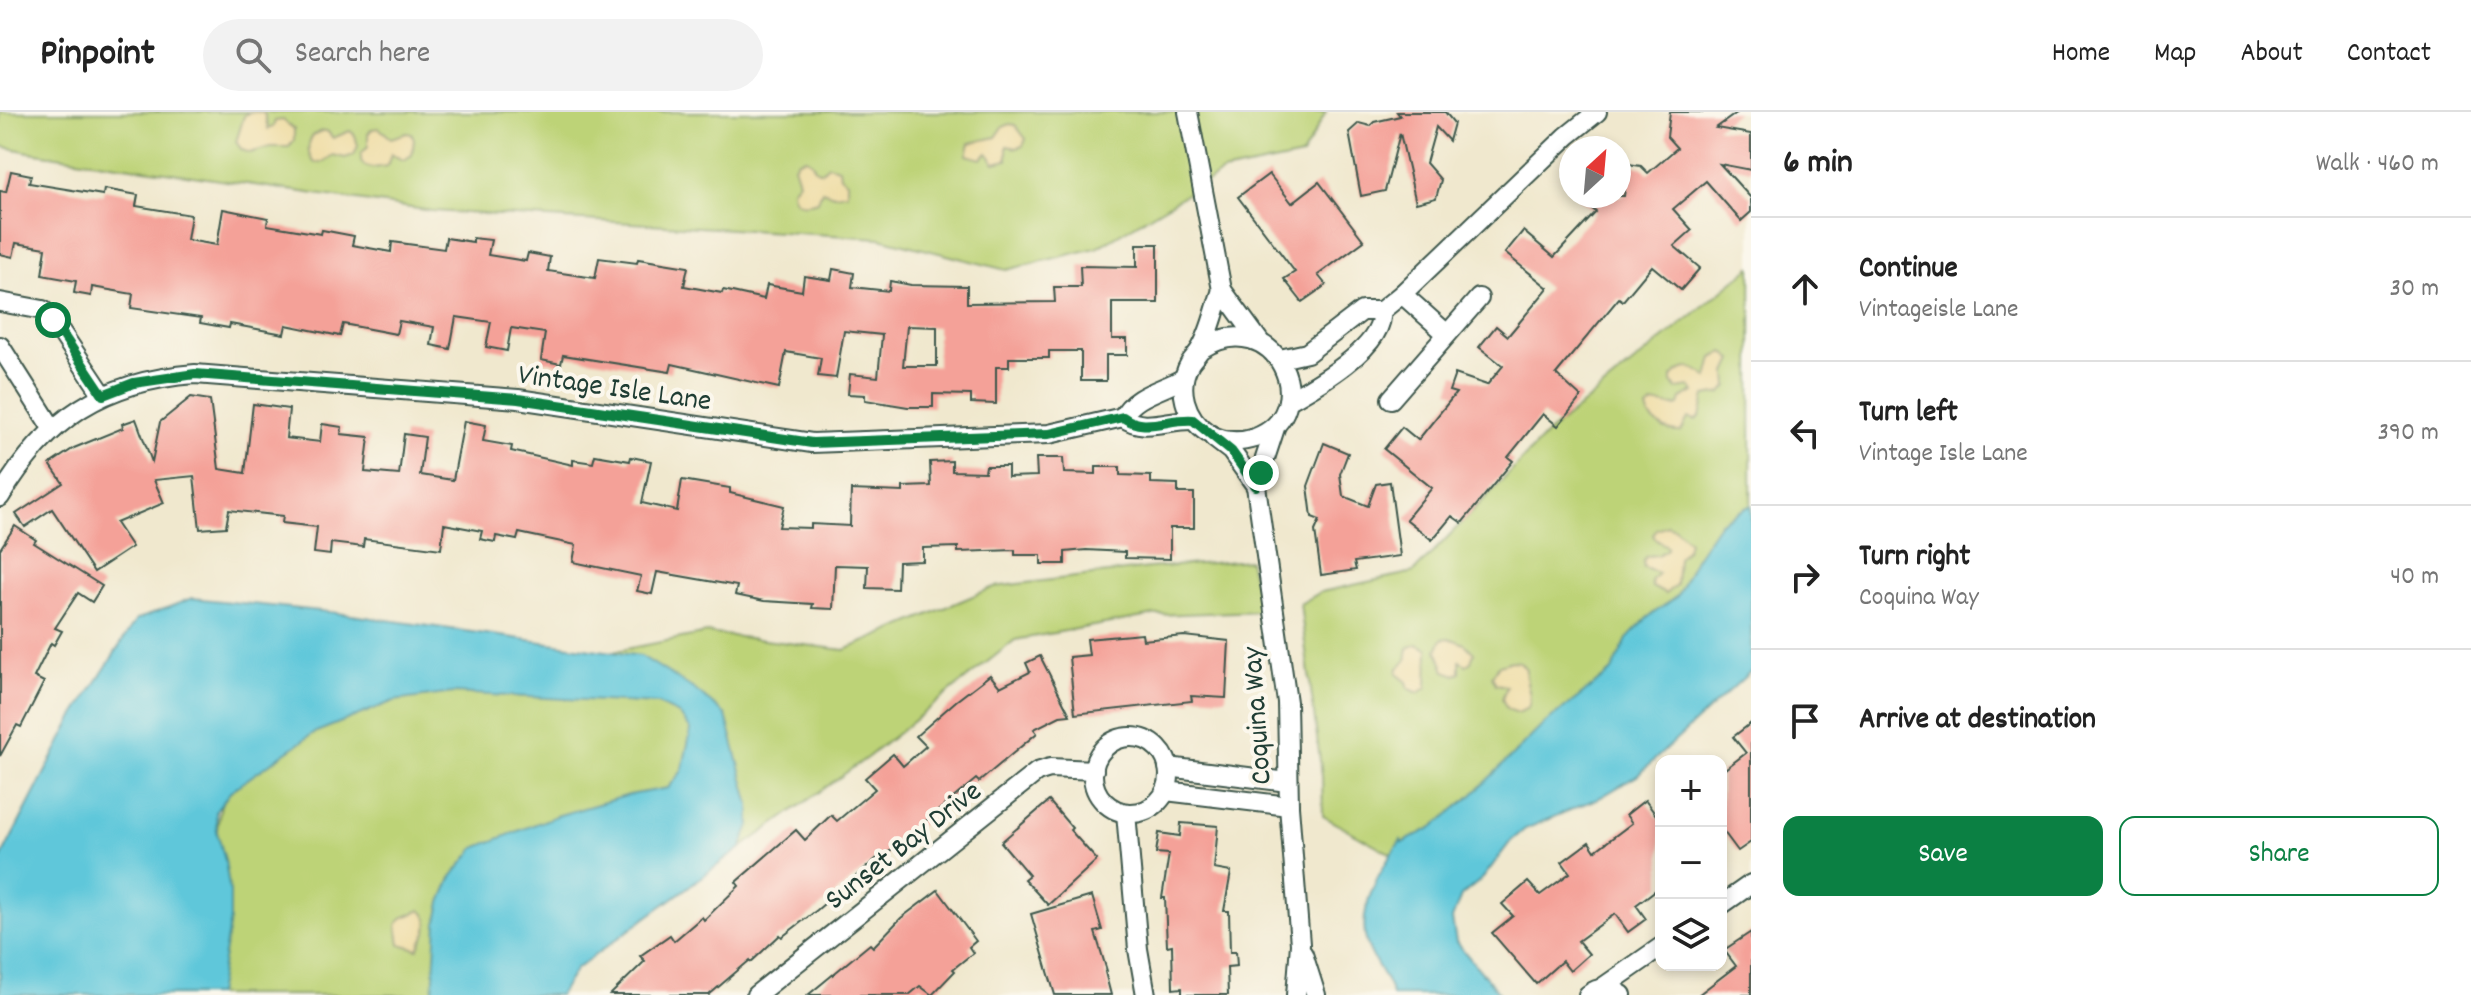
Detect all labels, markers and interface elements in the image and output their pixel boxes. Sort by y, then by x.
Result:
search box [203,19,763,91]
text: Pinpoint [40,28,155,83]
icon: search [231,33,275,77]
text: Search here [295,34,430,77]
text: Home [2052,35,2110,75]
text: Map [2154,35,2196,75]
text: About [2240,35,2303,75]
text: Contact [2347,35,2431,75]
north arrow [1559,136,1631,208]
text: 6 min [1783,140,1853,189]
text: Walk · 460 m [2316,146,2439,183]
text: Continue [1859,249,1958,292]
icon: ahead [1783,267,1827,311]
text: 30 m [2389,271,2439,308]
text: Vintageisle Lane [1859,292,2018,329]
route start [35,302,71,338]
street label: Vintage Isle Lane [515,356,714,425]
text: Turn left [1859,393,1958,436]
icon: left [1783,411,1827,455]
text: 390 m [2378,415,2439,452]
text: Vintage Isle Lane [1859,436,2028,473]
route end [1243,455,1279,491]
text: Turn right [1859,537,1970,580]
icon: right [1783,555,1827,599]
text: 40 m [2390,559,2439,596]
text: Coquina Way [1859,580,1979,617]
street label: Coquina Way [1233,644,1286,786]
icon: arrive [1783,699,1827,743]
text: Arrive at destination [1859,700,2096,743]
map controls [1655,755,1727,971]
button: + [1655,755,1727,827]
street label: Sunset Bay Drive [817,772,992,923]
button: Save [1783,816,2103,896]
button: Share [2119,816,2439,896]
button: − [1655,827,1727,899]
button: layers [1655,899,1727,971]

